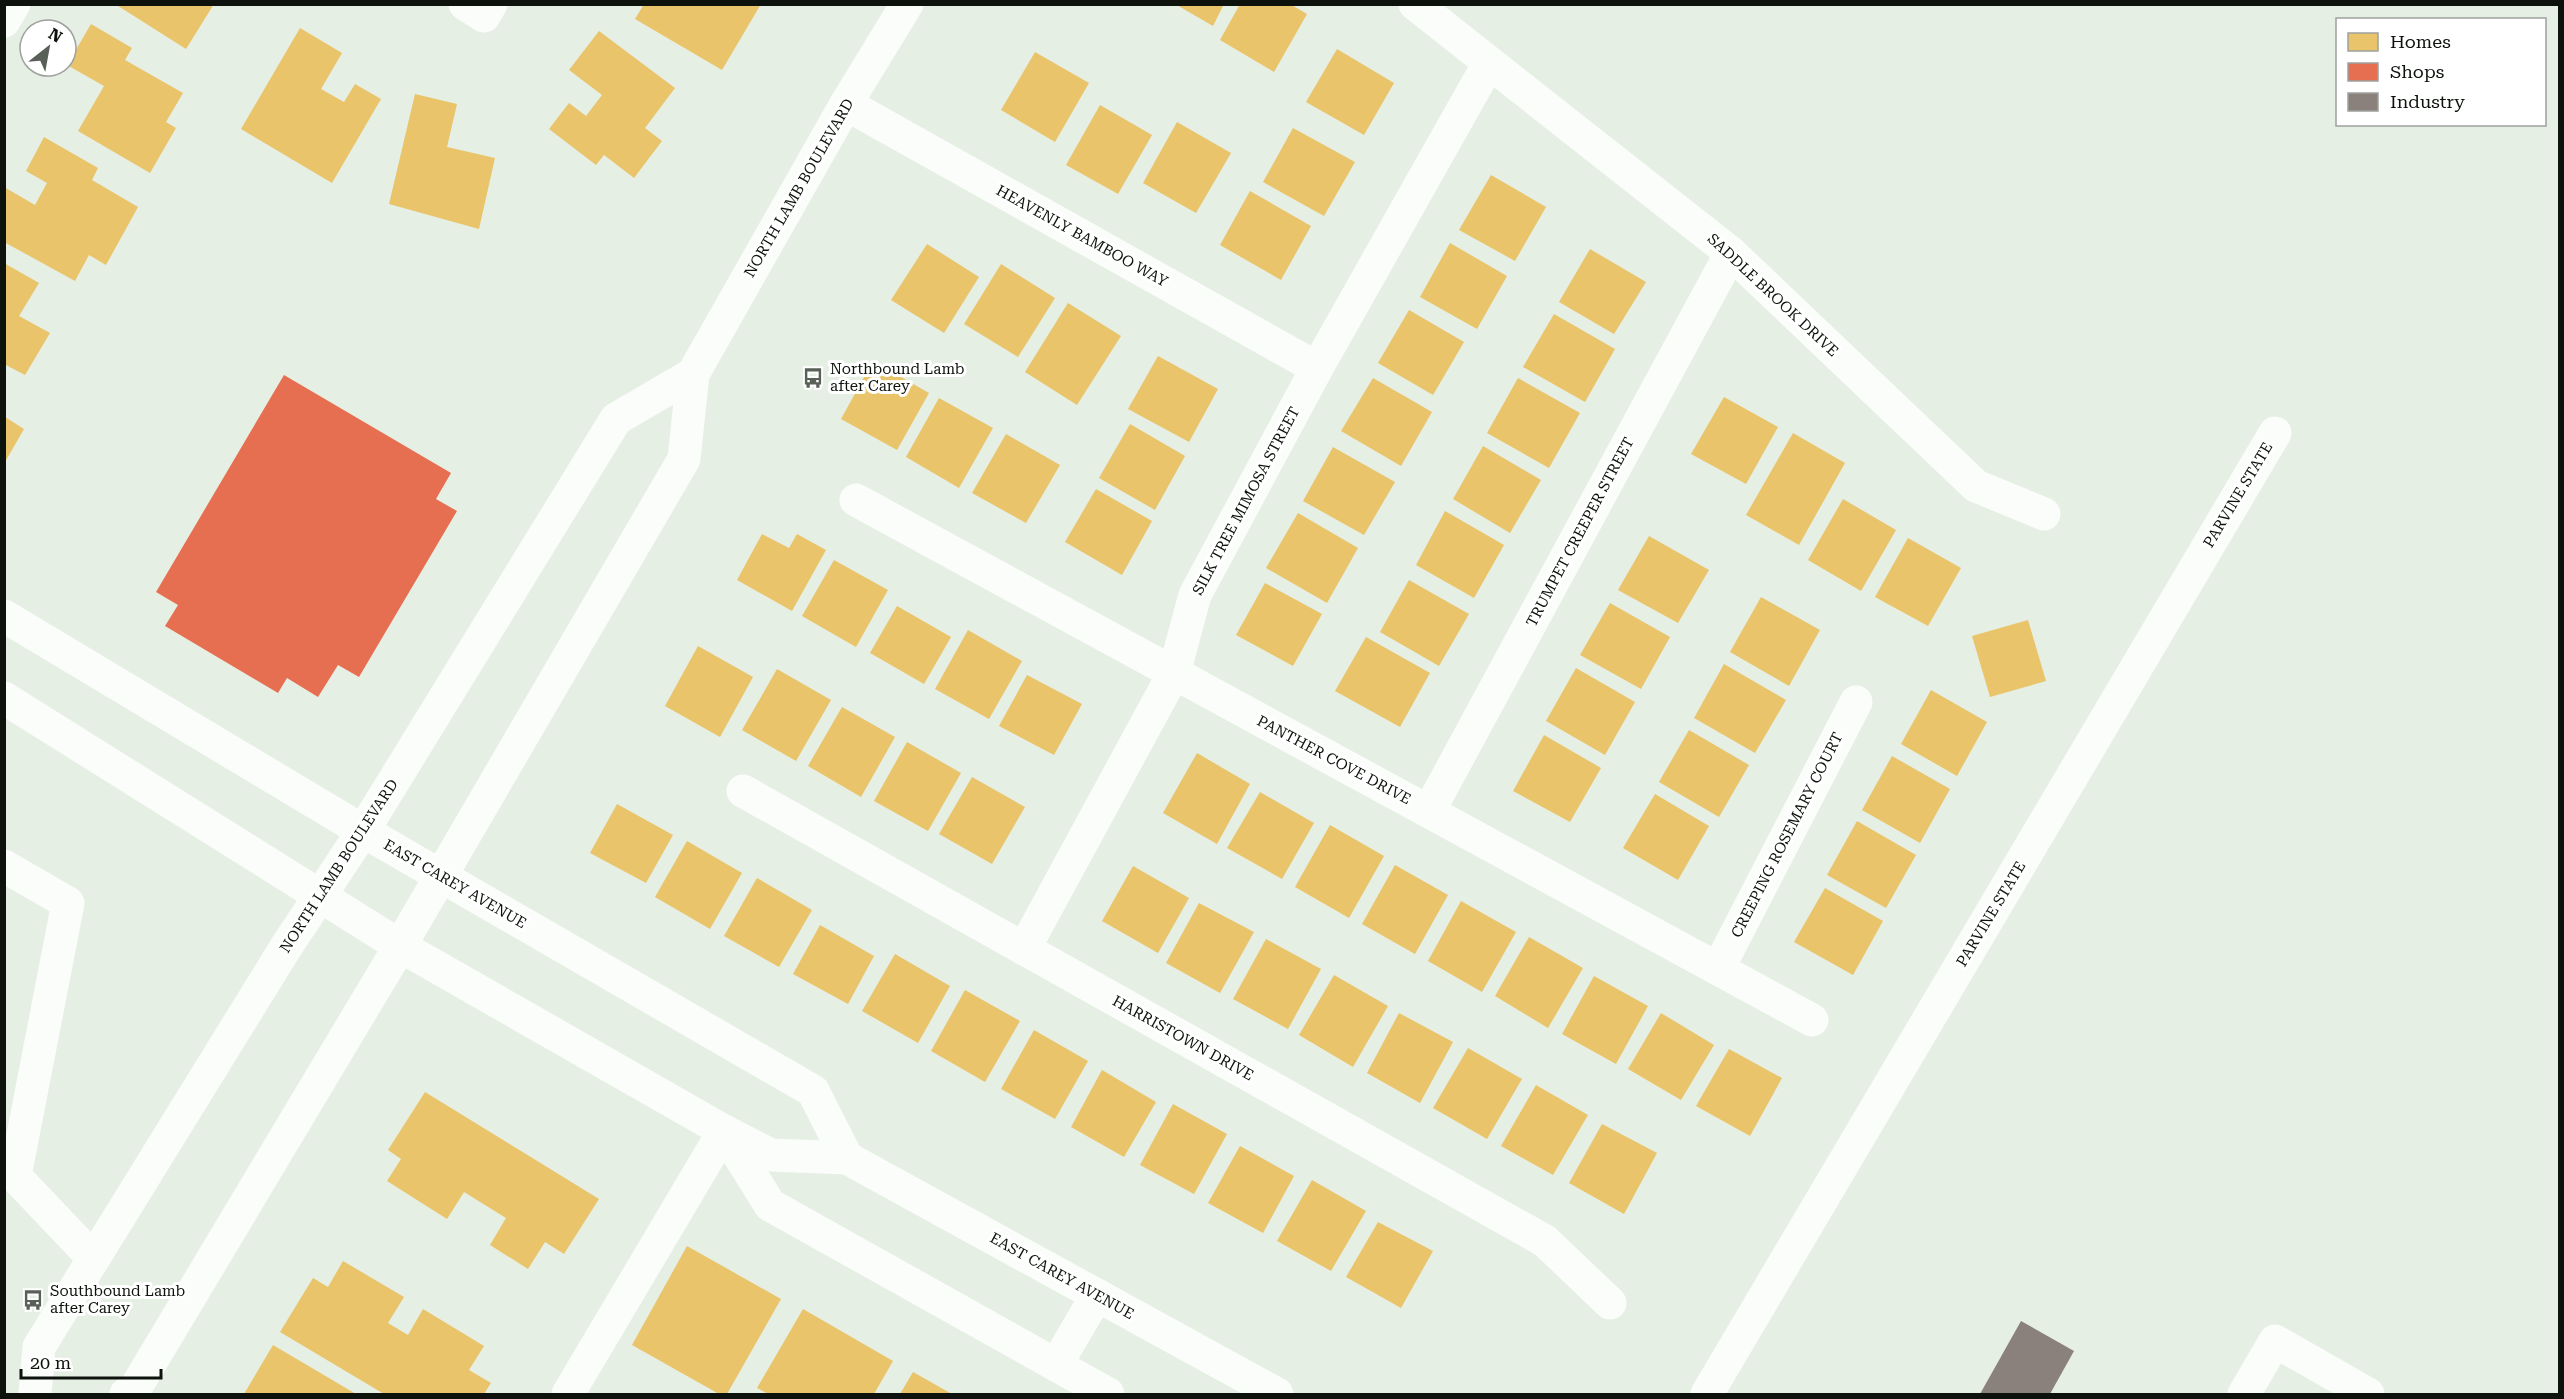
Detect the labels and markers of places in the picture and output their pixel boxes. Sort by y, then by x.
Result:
place label: Northbound Lamb after Carey [830,360,965,395]
bus stop icon: Northbound Lamb after Carey [801,366,825,390]
place label: Southbound Lamb after Carey [50,1282,185,1317]
bus stop icon: Southbound Lamb after Carey [21,1288,45,1312]

